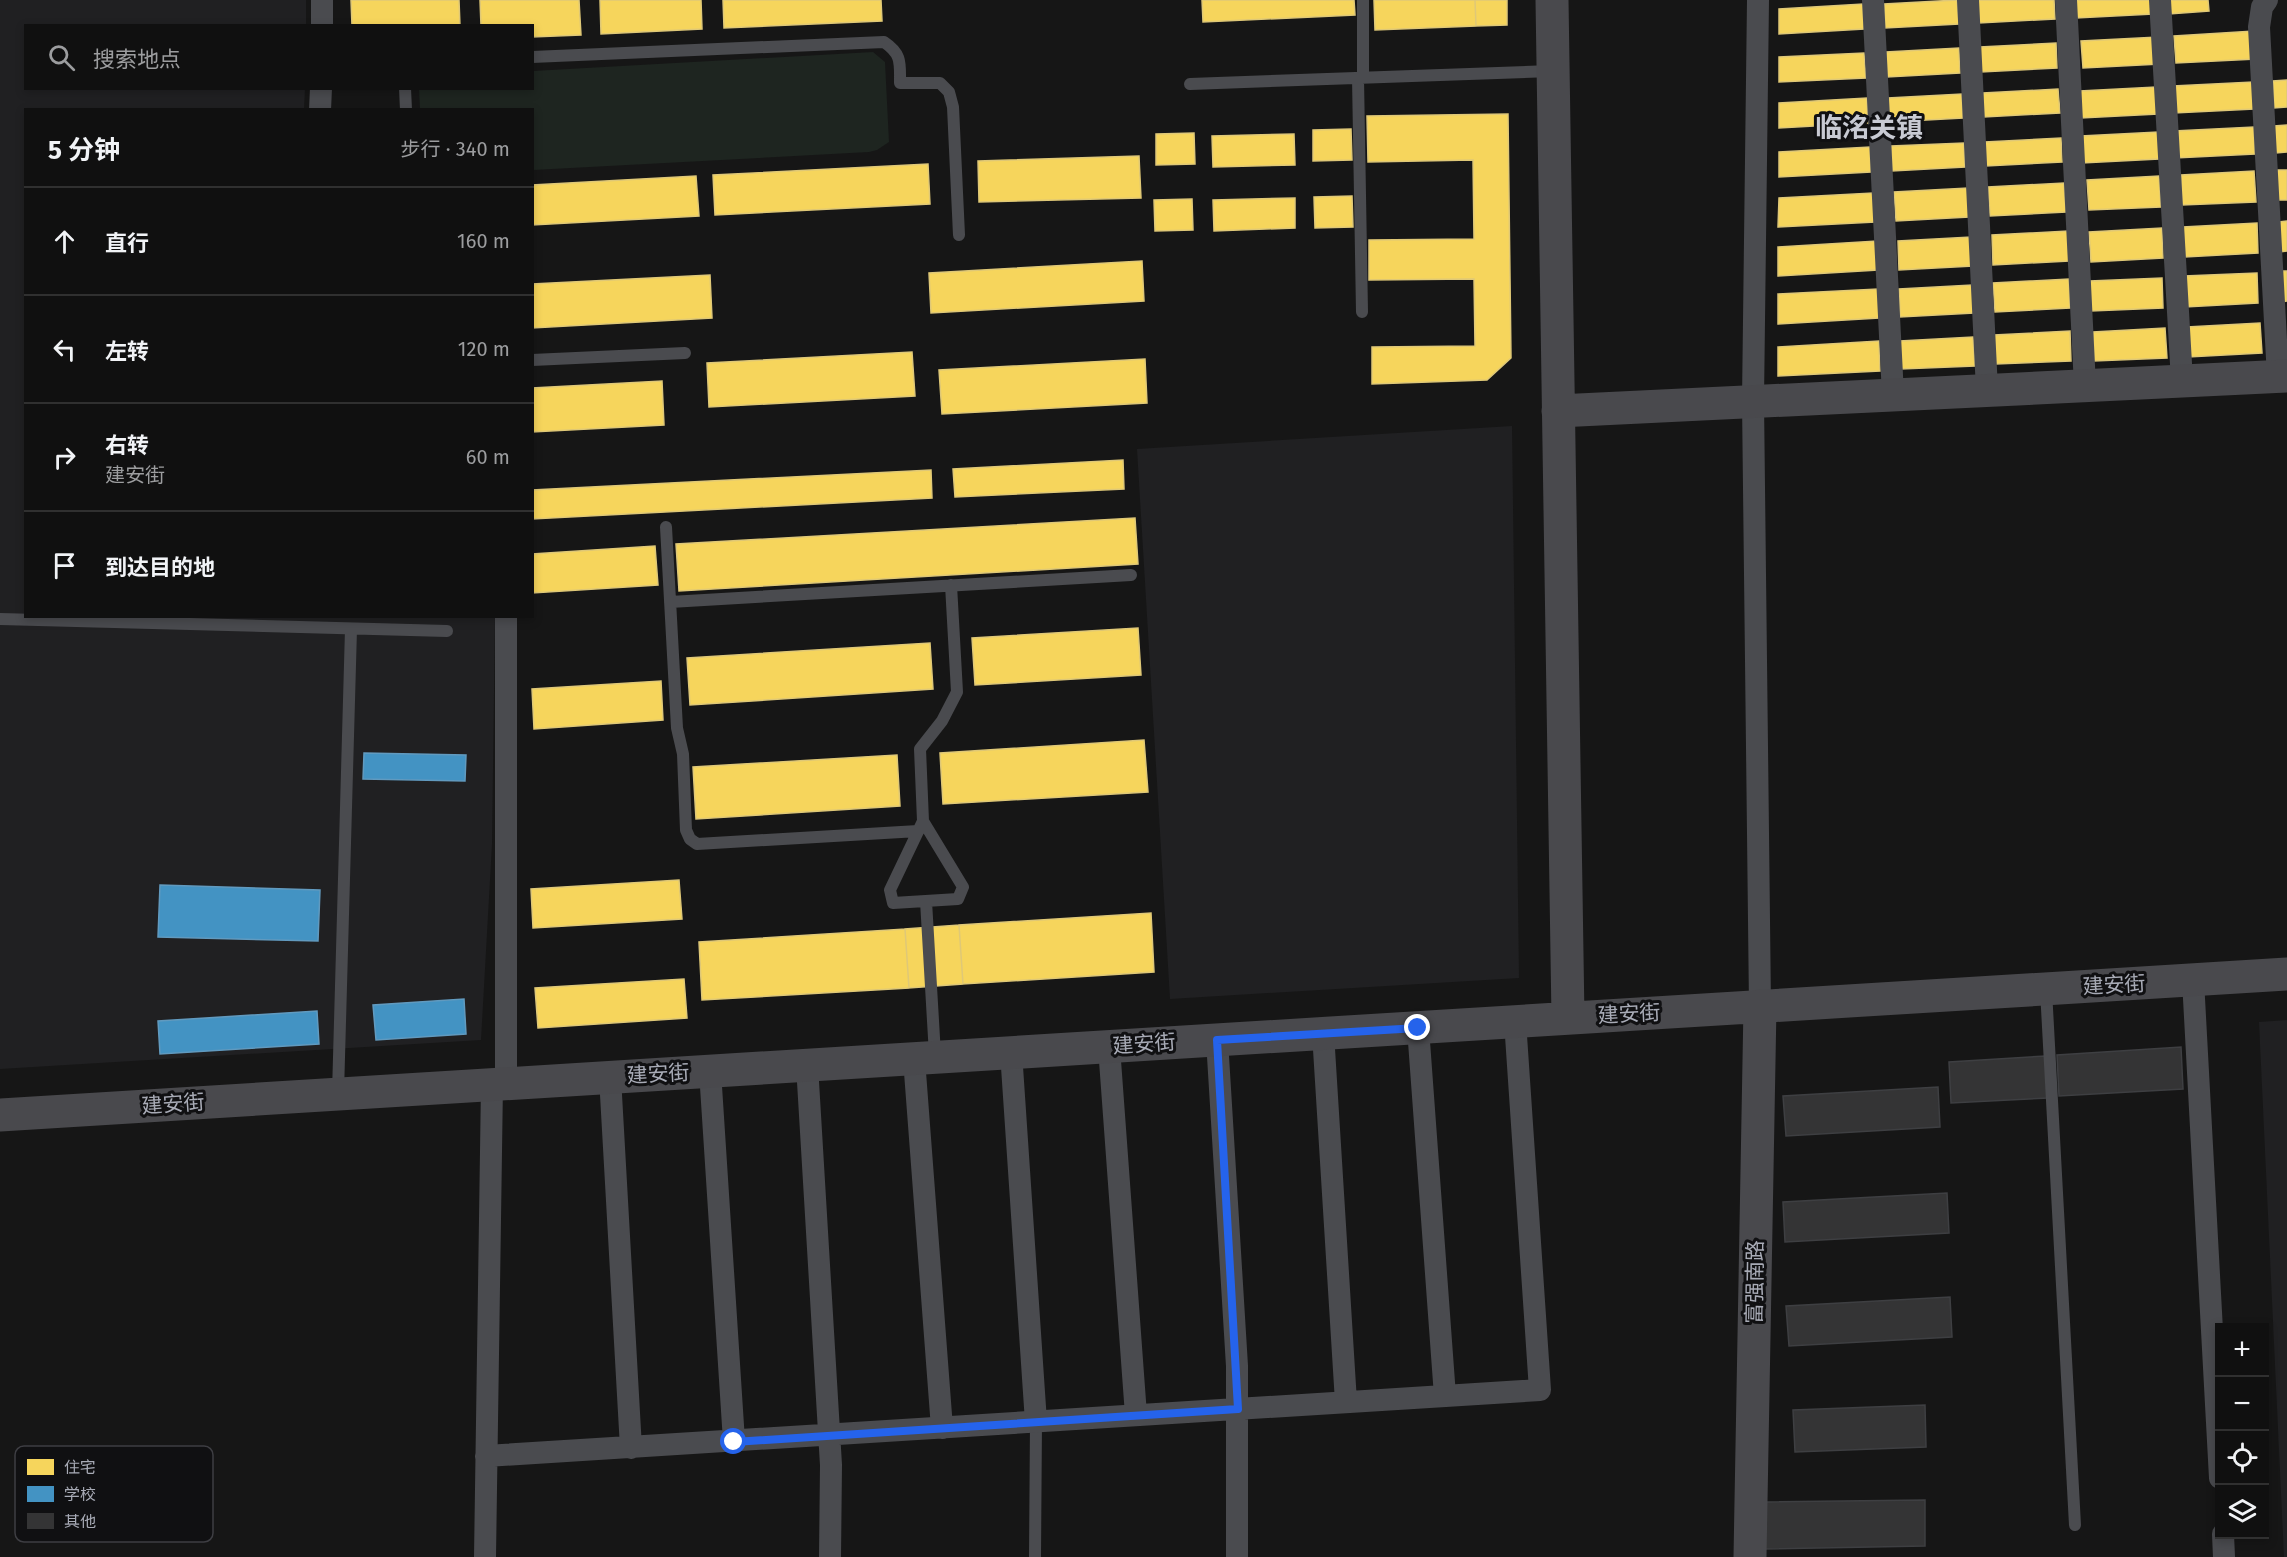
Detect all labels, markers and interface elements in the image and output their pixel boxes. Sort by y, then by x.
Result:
search box [24,24,534,90]
icon: search [45,41,78,74]
text: 搜索地点 [93,46,181,73]
district label: 临洺关镇 [1815,112,1923,144]
text: 5 分钟 [48,135,120,166]
text: 步行 · 340 m [400,137,510,161]
icon: ahead [48,225,81,258]
text: 160 m [457,229,510,253]
text: 直行 [105,230,149,257]
icon: left [48,333,81,366]
text: 120 m [458,337,510,361]
text: 左转 [105,338,149,365]
text: 右转 [105,432,149,459]
icon: right [48,441,81,474]
text: 60 m [466,445,510,469]
text: 建安街 [105,463,165,487]
icon: arrive [48,549,81,582]
text: 到达目的地 [105,554,215,581]
street label: 建安街 [2082,970,2146,1000]
street label: 建安街 [1597,999,1661,1029]
route end [1404,1014,1430,1040]
street label: 建安街 [1112,1029,1176,1059]
street label: 建安街 [626,1059,690,1089]
street label: 建安街 [141,1089,205,1119]
street label: 富强南路 [1741,1240,1769,1324]
map controls [2215,1323,2269,1539]
button: + [2215,1323,2269,1377]
button: − [2215,1377,2269,1431]
route start [720,1428,746,1454]
button: locate [2215,1431,2269,1485]
legend [15,1446,213,1542]
text: 住宅 [64,1458,96,1477]
text: 学校 [64,1485,96,1504]
button: layers [2215,1485,2269,1539]
text: 其他 [64,1512,96,1531]

